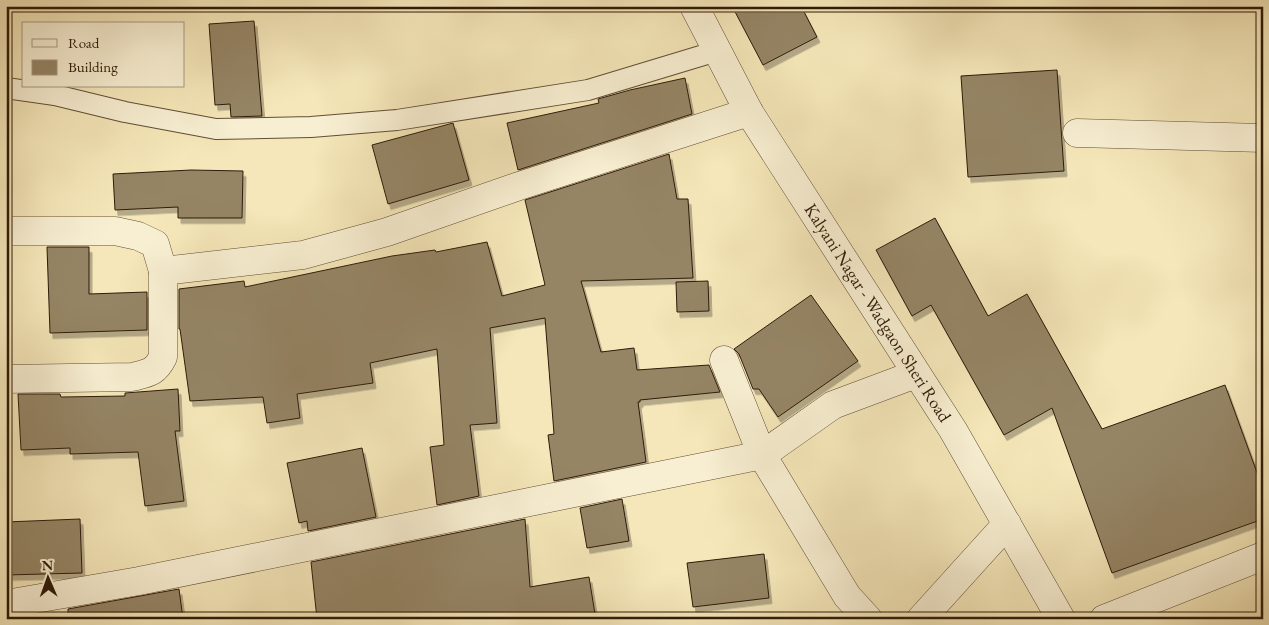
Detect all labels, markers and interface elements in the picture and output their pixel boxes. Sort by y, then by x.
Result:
legend [22,22,185,88]
text: Road [68,33,100,52]
text: Building [68,57,118,76]
street label: Kalyani Nagar - Wadgaon Sheri Road [800,199,957,427]
north arrow [22,552,72,602]
text: N [42,556,54,574]

